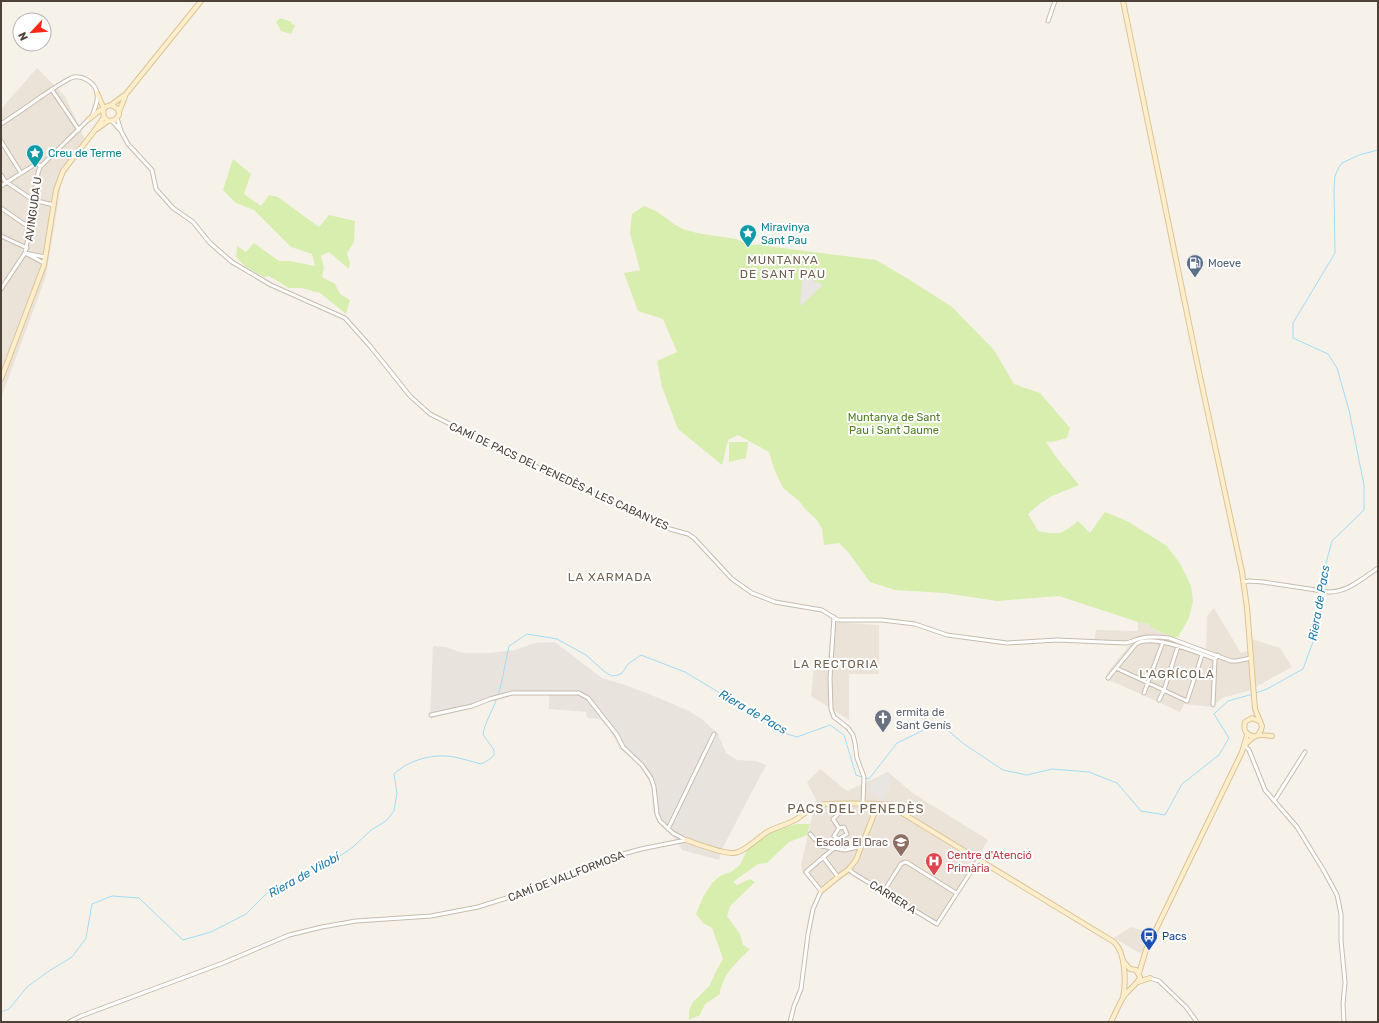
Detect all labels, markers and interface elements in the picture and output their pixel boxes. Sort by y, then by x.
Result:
north arrow [12,12,52,52]
text: N [16,30,31,43]
place icon: Creu de Terme [25,143,45,168]
place label: Creu de Terme [48,147,122,160]
street label: AVINGUDA U [23,176,44,242]
place label: Miravinya Sant Pau [761,221,810,247]
place icon: Miravinya Sant Pau [738,223,758,248]
district label: MUNTANYA DE SANT PAU [740,253,826,281]
fuel station icon: Moeve [1185,253,1205,278]
place label: Moeve [1208,257,1241,270]
park label: Muntanya de Sant Pau i Sant Jaume [848,411,941,437]
street label: CAMÍ DE PACS DEL PENEDÈS A LES CABANYES [447,420,671,533]
water label: Riera de Pacs [1305,564,1333,642]
district label: LA XARMADA [568,570,652,584]
district label: LA RECTORIA [793,657,879,671]
district label: L'AGRÍCOLA [1139,667,1215,681]
water label: Riera de Pacs [716,687,790,737]
place label: ermita de Sant Genís [896,706,951,732]
church icon: ermita de Sant Genís [873,708,893,733]
district label: PACS DEL PENEDÈS [787,801,925,816]
school or university icon: Escola El Drac [891,832,911,857]
place label: Escola El Drac [816,836,888,849]
street label: CAMÍ DE VALLFORMOSA [506,848,627,905]
water label: Riera de Vilobí [266,849,344,900]
place label: Centre d'Atenció Primària [947,849,1032,875]
hospital icon: Centre d'Atenció Primària [924,851,944,876]
street label: CARRER A [867,878,919,917]
bus stop icon: Pacs [1139,926,1159,951]
place label: Pacs [1162,930,1187,943]

